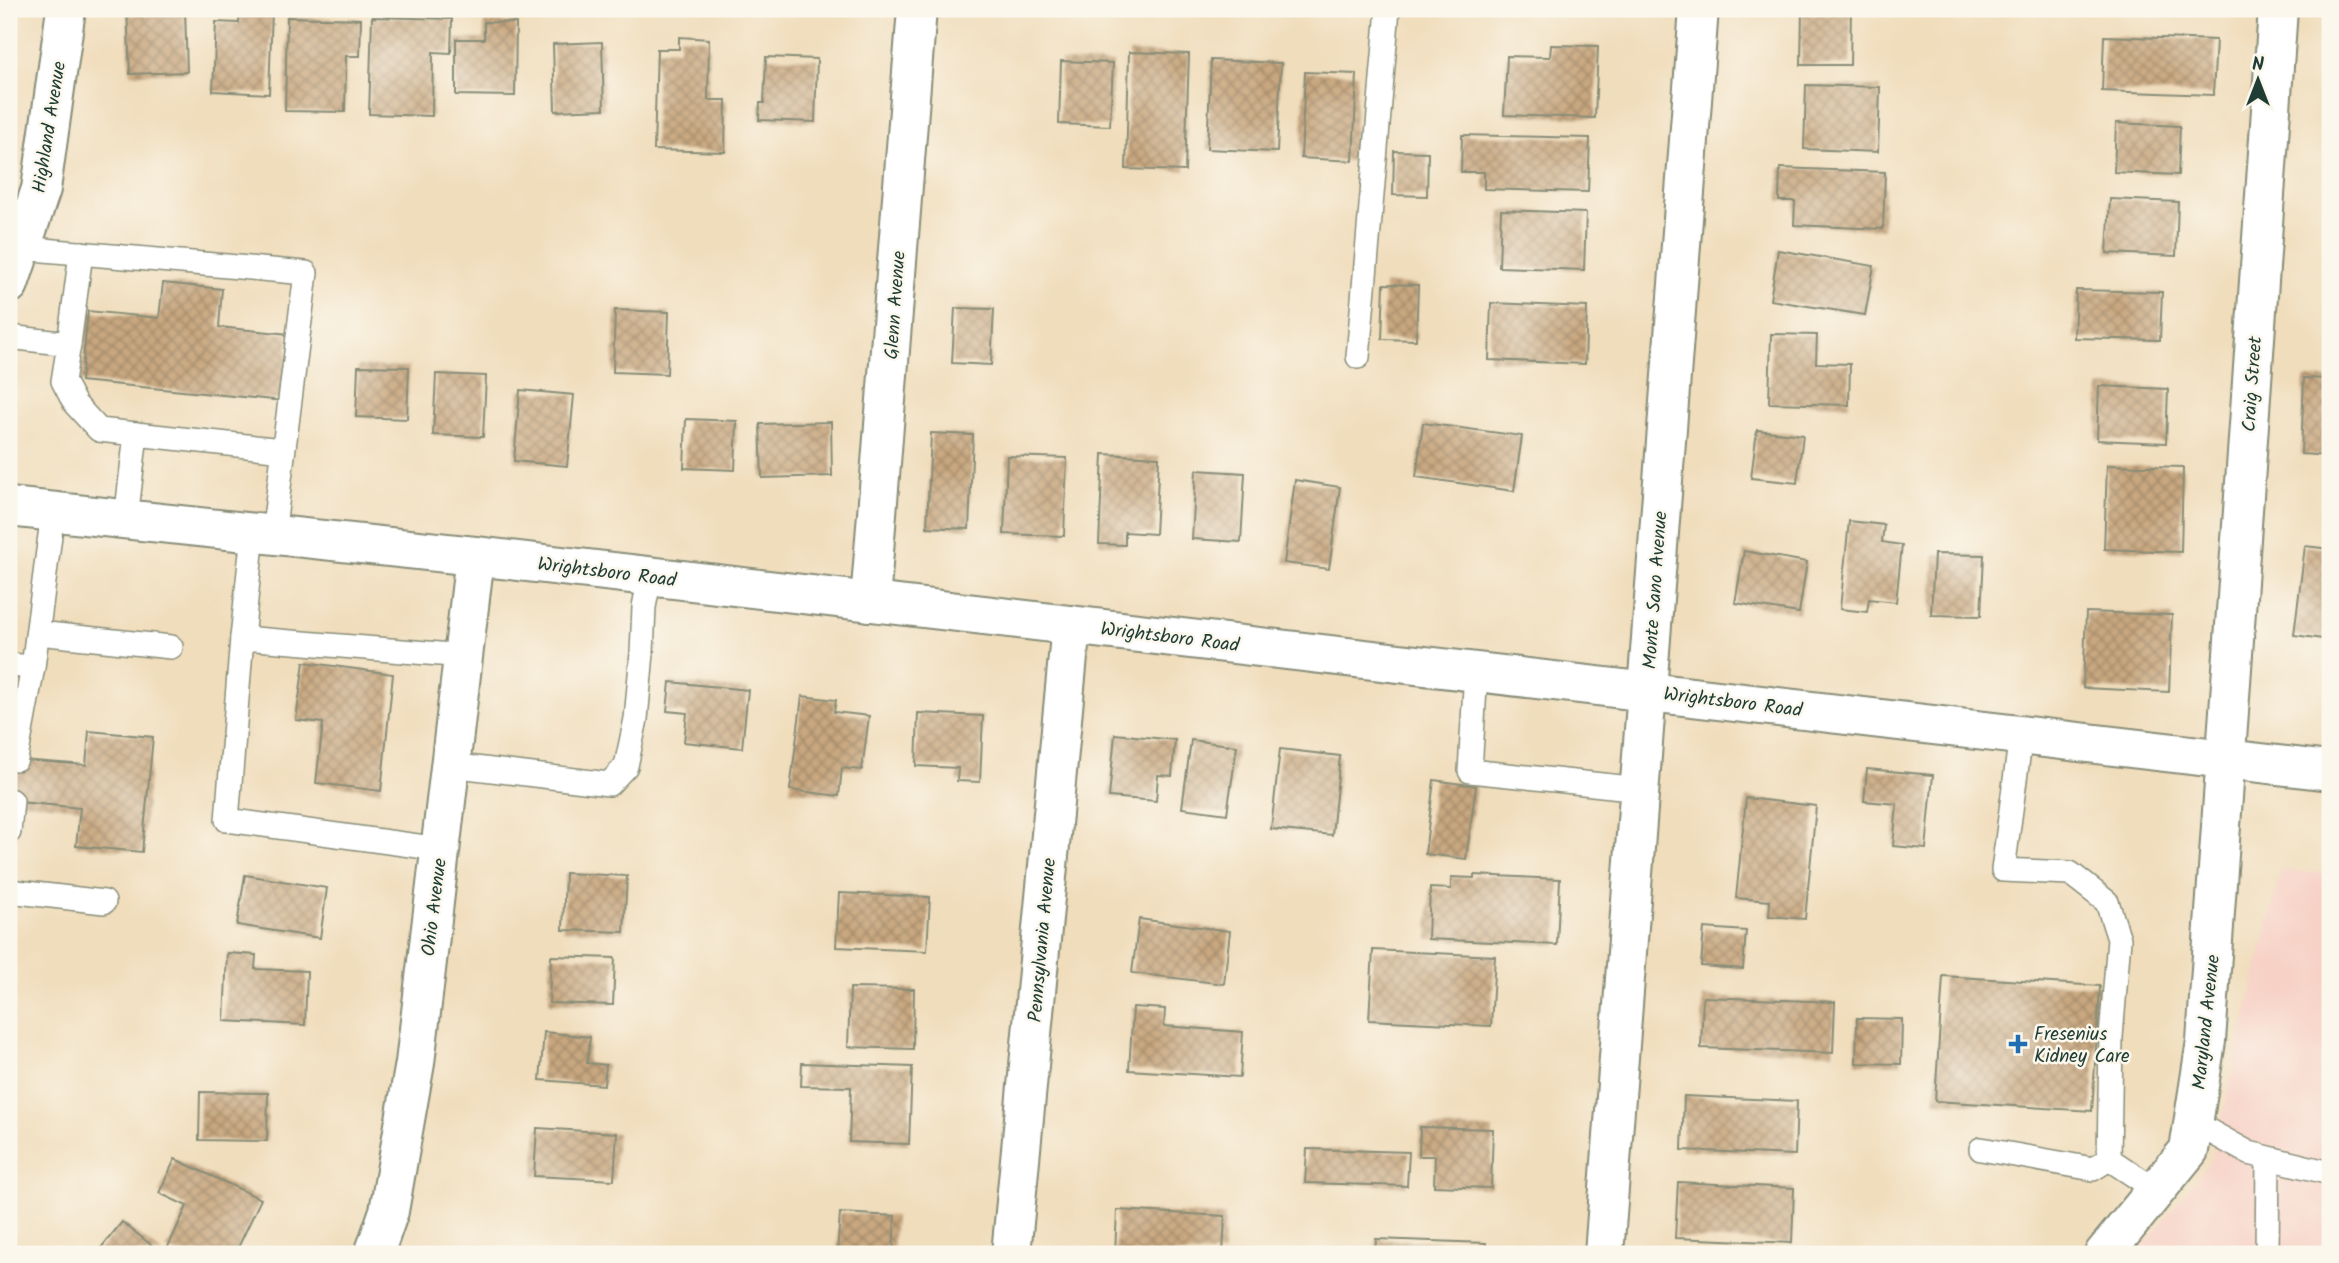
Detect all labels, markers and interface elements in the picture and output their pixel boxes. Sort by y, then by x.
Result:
north arrow [2224,46,2294,116]
text: N [2252,50,2264,80]
street label: Highland Avenue [25,59,75,195]
street label: Glenn Avenue [877,249,915,360]
street label: Craig Street [2235,335,2271,433]
street label: Monte Sano Avenue [1636,510,1677,670]
street label: Wrightsboro Road [536,550,678,596]
street label: Wrightsboro Road [1099,615,1241,661]
street label: Wrightsboro Road [1662,680,1804,726]
street label: Ohio Avenue [414,856,456,958]
street label: Pennsylvania Avenue [1021,856,1065,1024]
street label: Maryland Avenue [2185,953,2229,1091]
place label: Fresenius Kidney Care [2034,1020,2130,1072]
marker: Fresenius Kidney Care [2008,1034,2028,1054]

